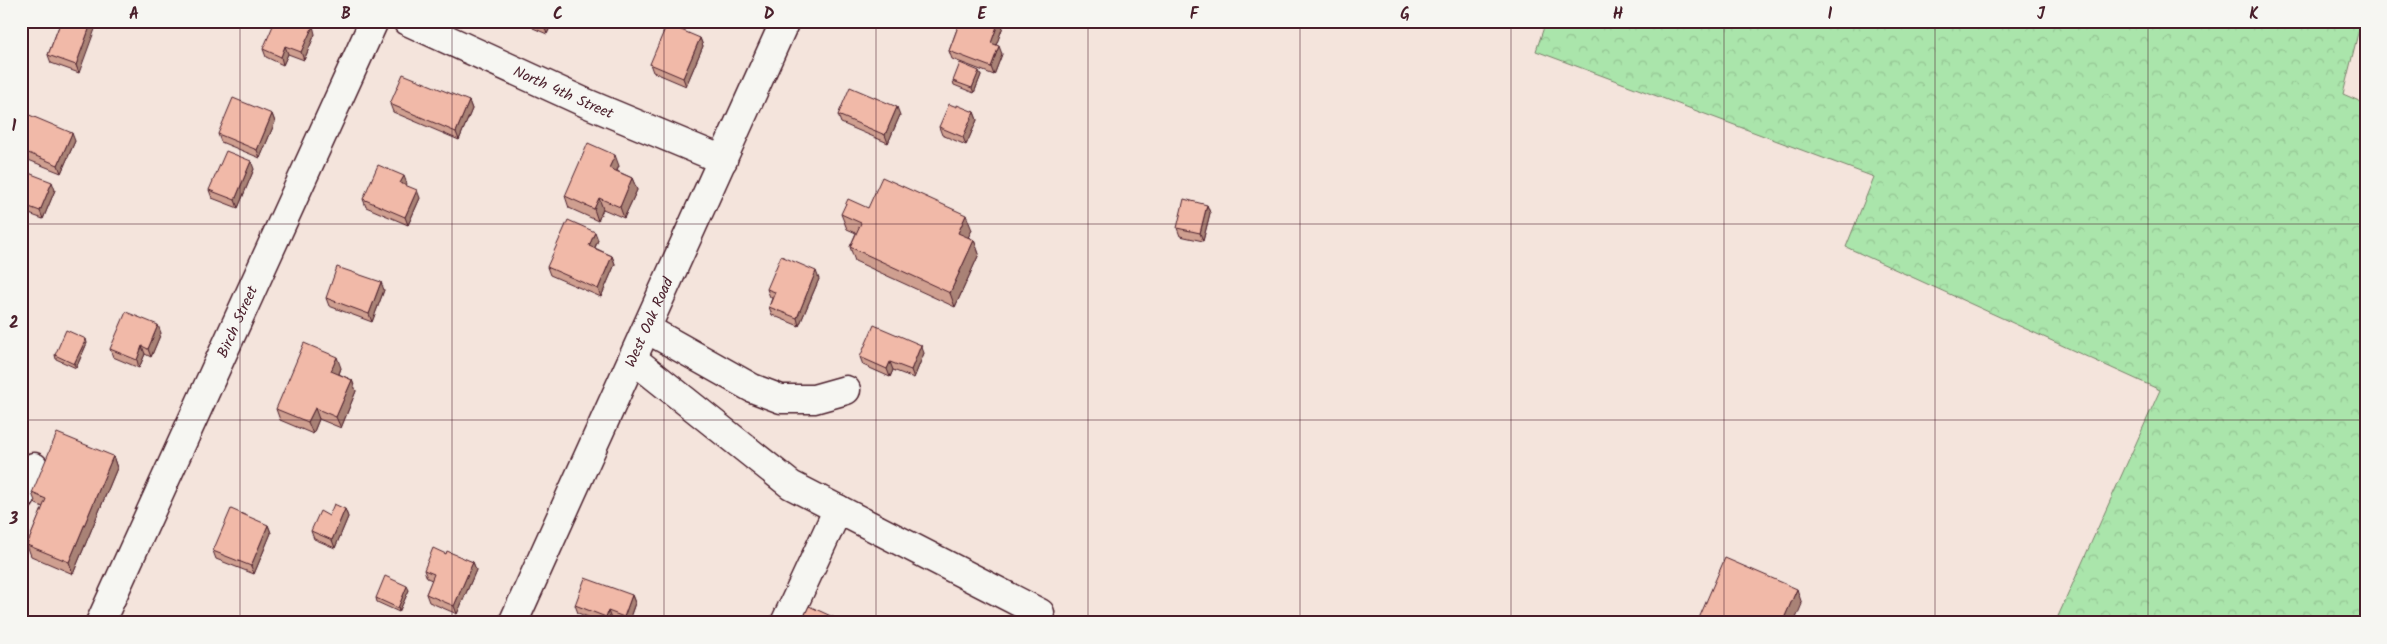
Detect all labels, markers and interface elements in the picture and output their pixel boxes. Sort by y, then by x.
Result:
text: A [129,2,139,27]
text: B [341,2,351,27]
text: C [553,2,563,27]
text: D [764,2,775,27]
text: E [978,2,988,27]
text: F [1190,2,1200,27]
text: G [1400,2,1410,27]
text: H [1613,2,1623,27]
text: I [1828,2,1833,27]
text: J [2037,2,2046,27]
text: K [2249,2,2259,27]
street label: North 4th Street [509,60,617,126]
text: 1 [12,114,17,139]
street label: West Oak Road [619,273,681,371]
street label: Birch Street [211,282,265,362]
text: 2 [9,311,19,336]
text: 3 [9,507,19,532]

